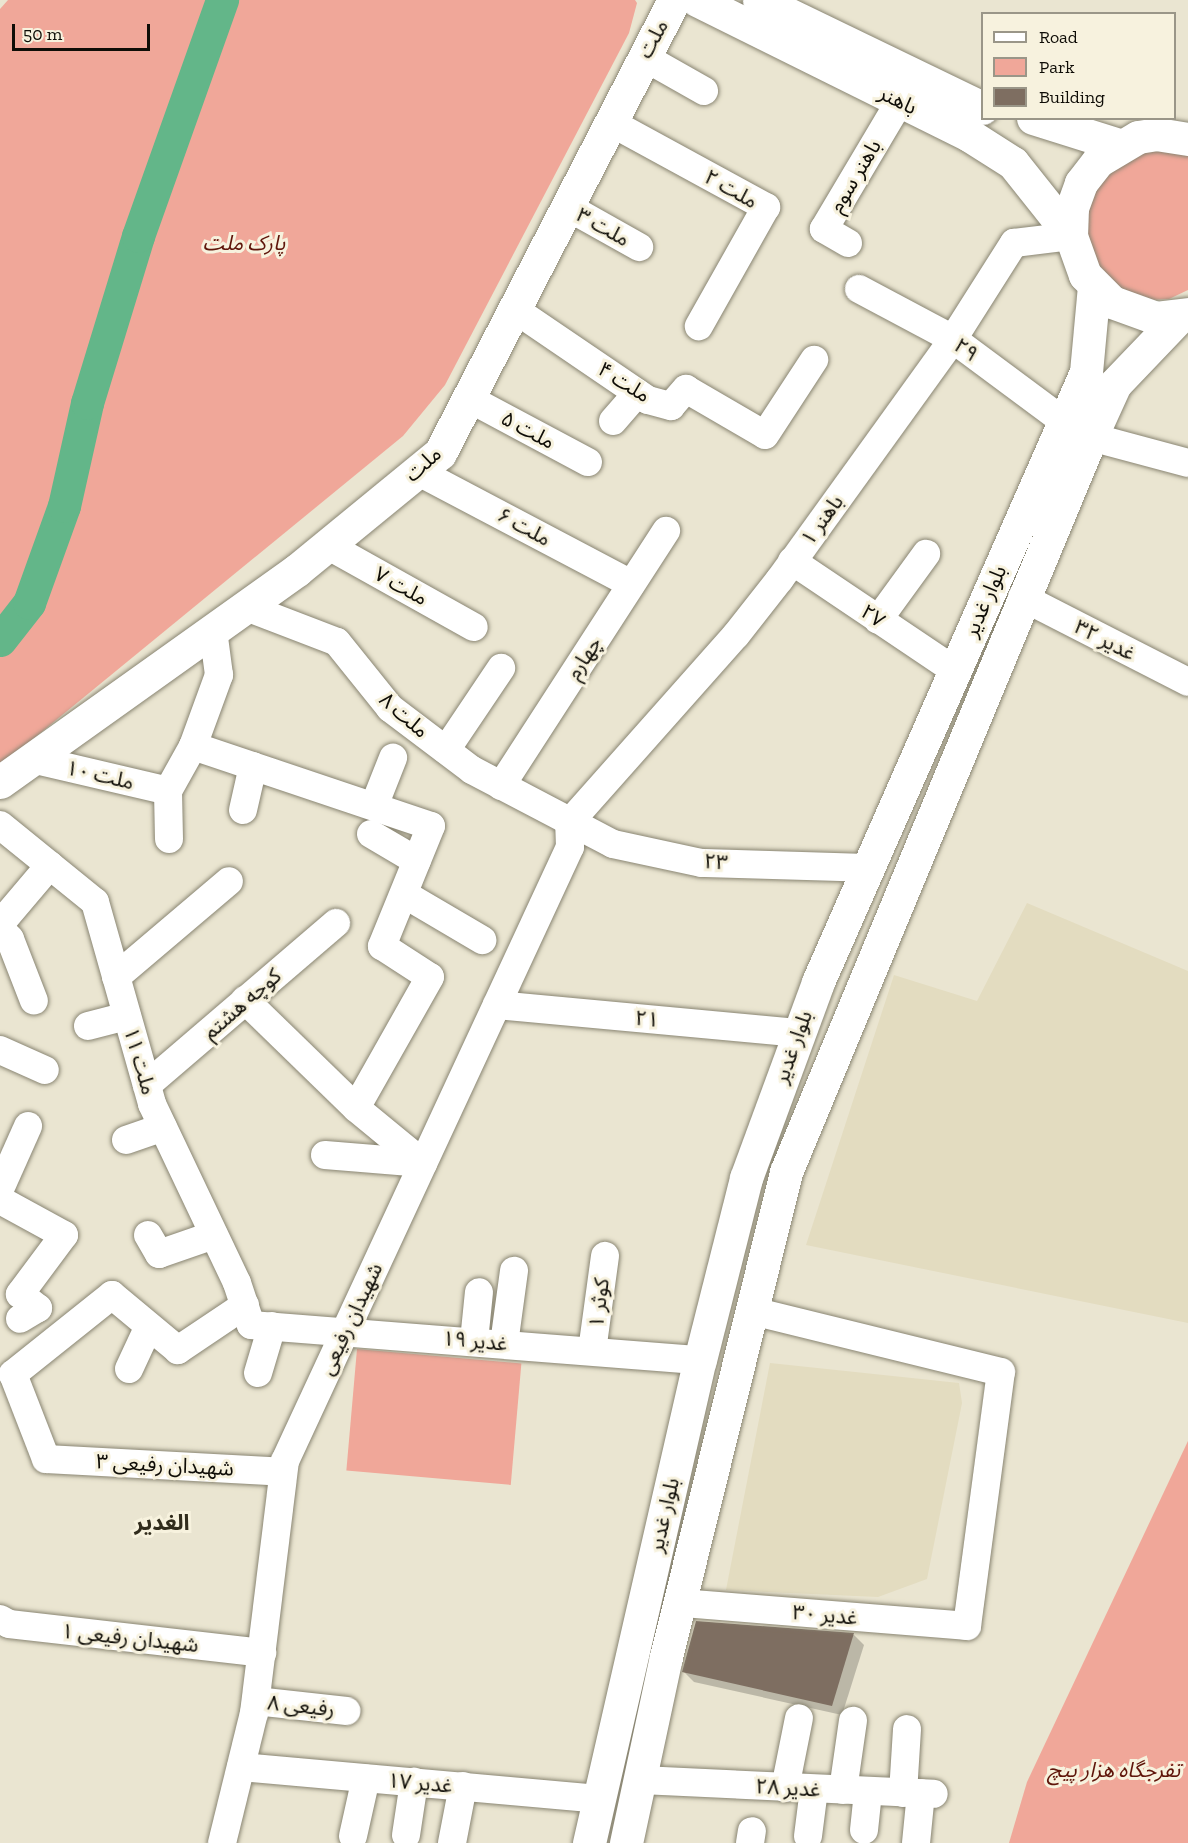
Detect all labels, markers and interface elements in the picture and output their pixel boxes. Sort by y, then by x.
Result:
scale bar [15,12,153,50]
legend [981,12,1176,120]
street label: ملت [632,15,674,63]
text: 50 m [23,23,62,45]
text: Road [1039,26,1078,48]
text: Park [1039,56,1075,78]
street label: باهنر [875,80,921,120]
text: Building [1039,86,1105,108]
street label: باهنر سوم [823,135,887,217]
street label: ۲ ملت [700,164,762,214]
street label: ۳ ملت [572,202,634,252]
park label: پارک ملت [203,230,285,256]
street label: ۲۹ [949,333,983,367]
street label: ۴ ملت [593,356,655,408]
street label: ۵ ملت [497,405,559,455]
street label: ملت [400,441,446,487]
street label: باهنر ۱ [795,490,849,550]
street label: ۶ ملت [493,502,555,552]
street label: ۷ ملت [370,561,432,611]
street label: بلوار غدیر [958,561,1012,641]
street label: ۲۷ [856,599,890,633]
street label: ۳۲ غدیر [1070,614,1140,666]
street label: چهارم [561,632,607,684]
street label: ۸ ملت [374,687,434,743]
street label: ملت ۱۰ [64,755,136,795]
street label: ۲۳ [703,849,729,875]
street label: کوچه هشتم [198,963,286,1045]
street label: ۲۱ [634,1005,660,1033]
street label: بلوار غدیر [768,1007,818,1087]
street label: ۱۱ ملت [118,1024,162,1098]
street label: شهیدان رفیعی [314,1259,388,1379]
street label: ۱ کوثر [583,1277,615,1329]
street label: ۱۹ غدیر [441,1326,509,1356]
street label: ۳ شهیدان رفیعی [96,1449,234,1481]
street label: بلوار غدیر [643,1475,685,1555]
district label: الغدیر [134,1510,190,1536]
street label: غدیر ۳۰ [791,1600,859,1630]
street label: ۱ شهیدان رفیعی [60,1618,200,1658]
street label: رفیعی ۸ [266,1690,336,1722]
park label: تفرجگاه هزار پیچ [1048,1757,1180,1783]
street label: ۱۷ غدیر [386,1768,454,1798]
street label: ۲۸ غدیر [755,1774,821,1802]

